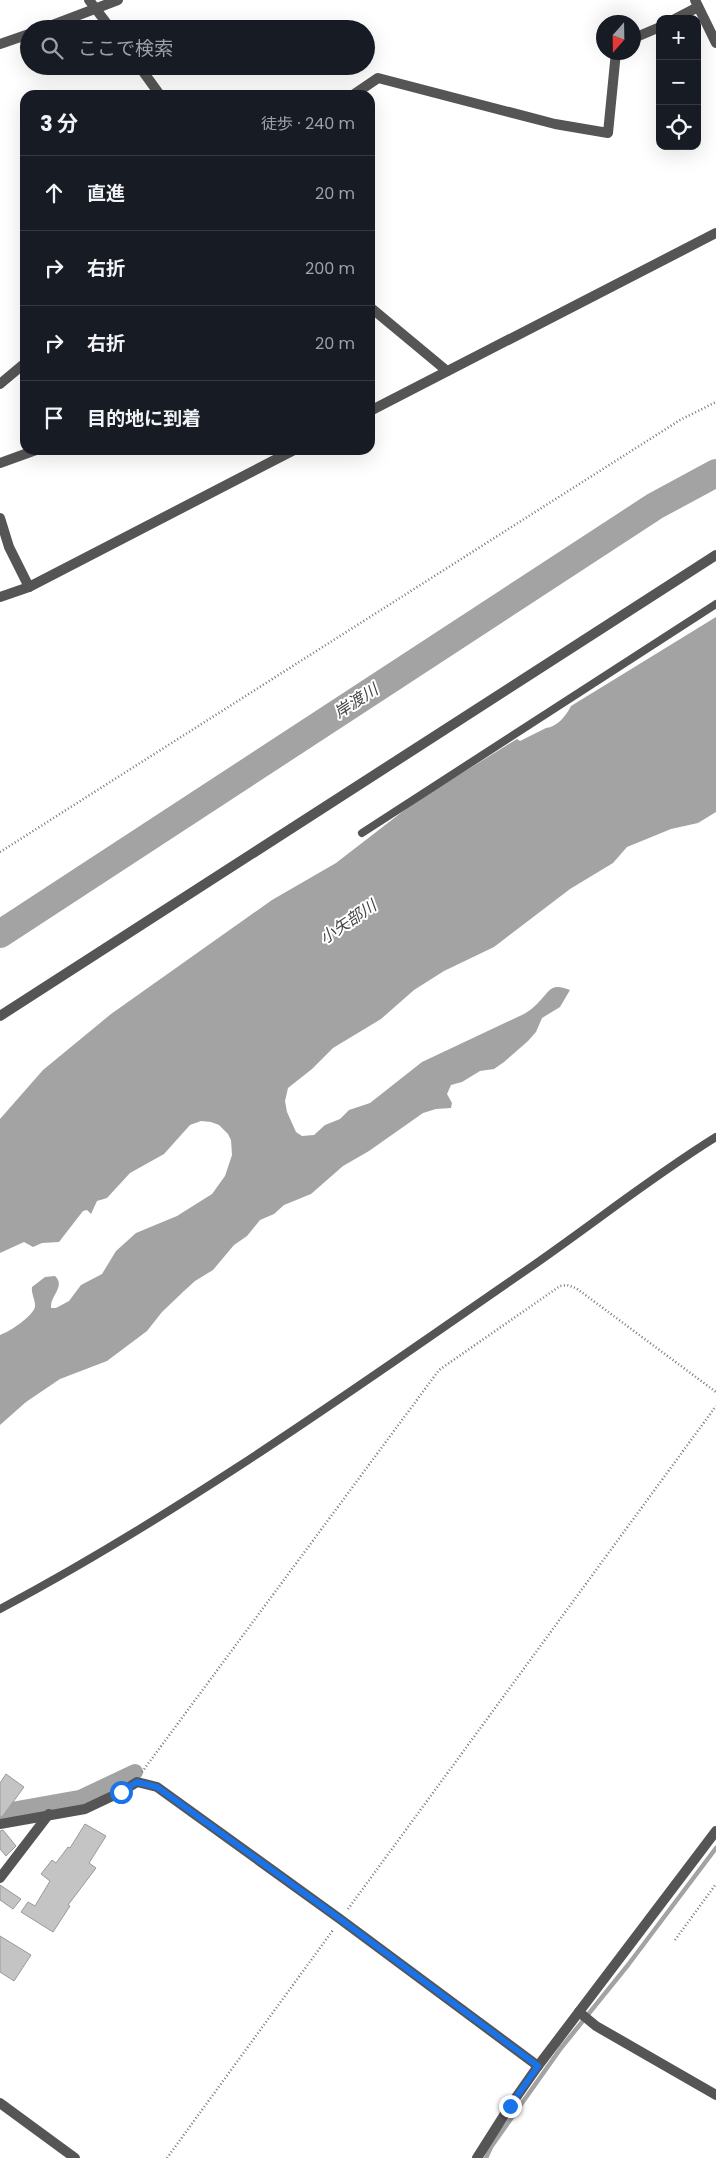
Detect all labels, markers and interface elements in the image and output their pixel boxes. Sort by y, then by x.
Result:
north arrow [596,15,641,60]
map controls [656,15,701,150]
button: + [656,15,701,60]
search box [20,20,375,75]
icon: search [38,34,66,62]
text: ここで検索 [78,35,173,62]
button: − [656,60,701,105]
button: locate [656,105,701,150]
text: 3 分 [40,109,78,138]
text: 徒歩 · 240 m [261,112,355,135]
icon: ahead [40,179,68,207]
text: 直進 [87,180,125,207]
text: 20 m [315,182,355,205]
icon: right [40,254,68,282]
text: 右折 [87,255,125,282]
text: 200 m [305,257,355,280]
icon: right [40,329,68,357]
text: 右折 [87,330,125,357]
text: 20 m [315,332,355,355]
icon: arrive [40,404,68,432]
text: 目的地に到着 [87,405,201,432]
water label: 岸渡川 [330,677,384,724]
water label: 小矢部川 [315,893,383,949]
route start [110,1781,133,1804]
route end [499,2095,522,2118]

